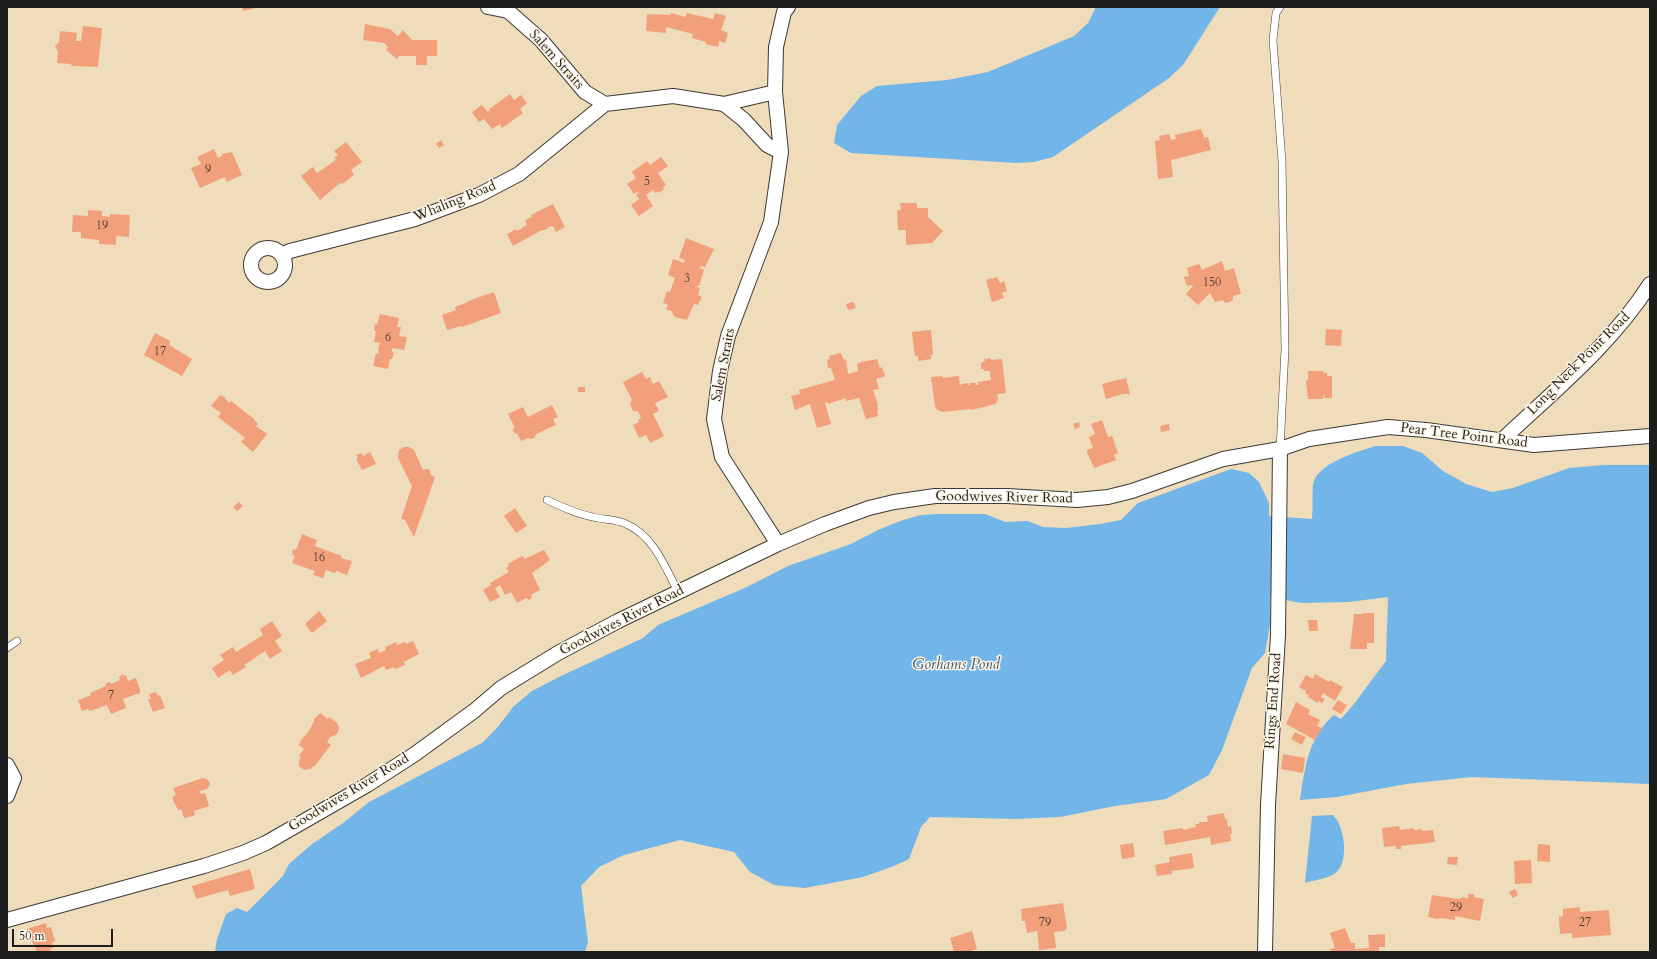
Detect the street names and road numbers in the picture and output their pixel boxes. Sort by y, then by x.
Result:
street label: Salem Straits [525,27,587,93]
street label: Whaling Road [412,178,498,226]
street label: Long Neck Point Road [1524,309,1634,419]
street label: Salem Straits [709,327,739,403]
street label: Pear Tree Point Road [1399,420,1529,452]
street label: Goodwives River Road [935,488,1073,508]
street label: Goodwives River Road [557,582,687,660]
street label: Rings End Road [1262,652,1286,750]
street label: Goodwives River Road [286,750,412,836]

